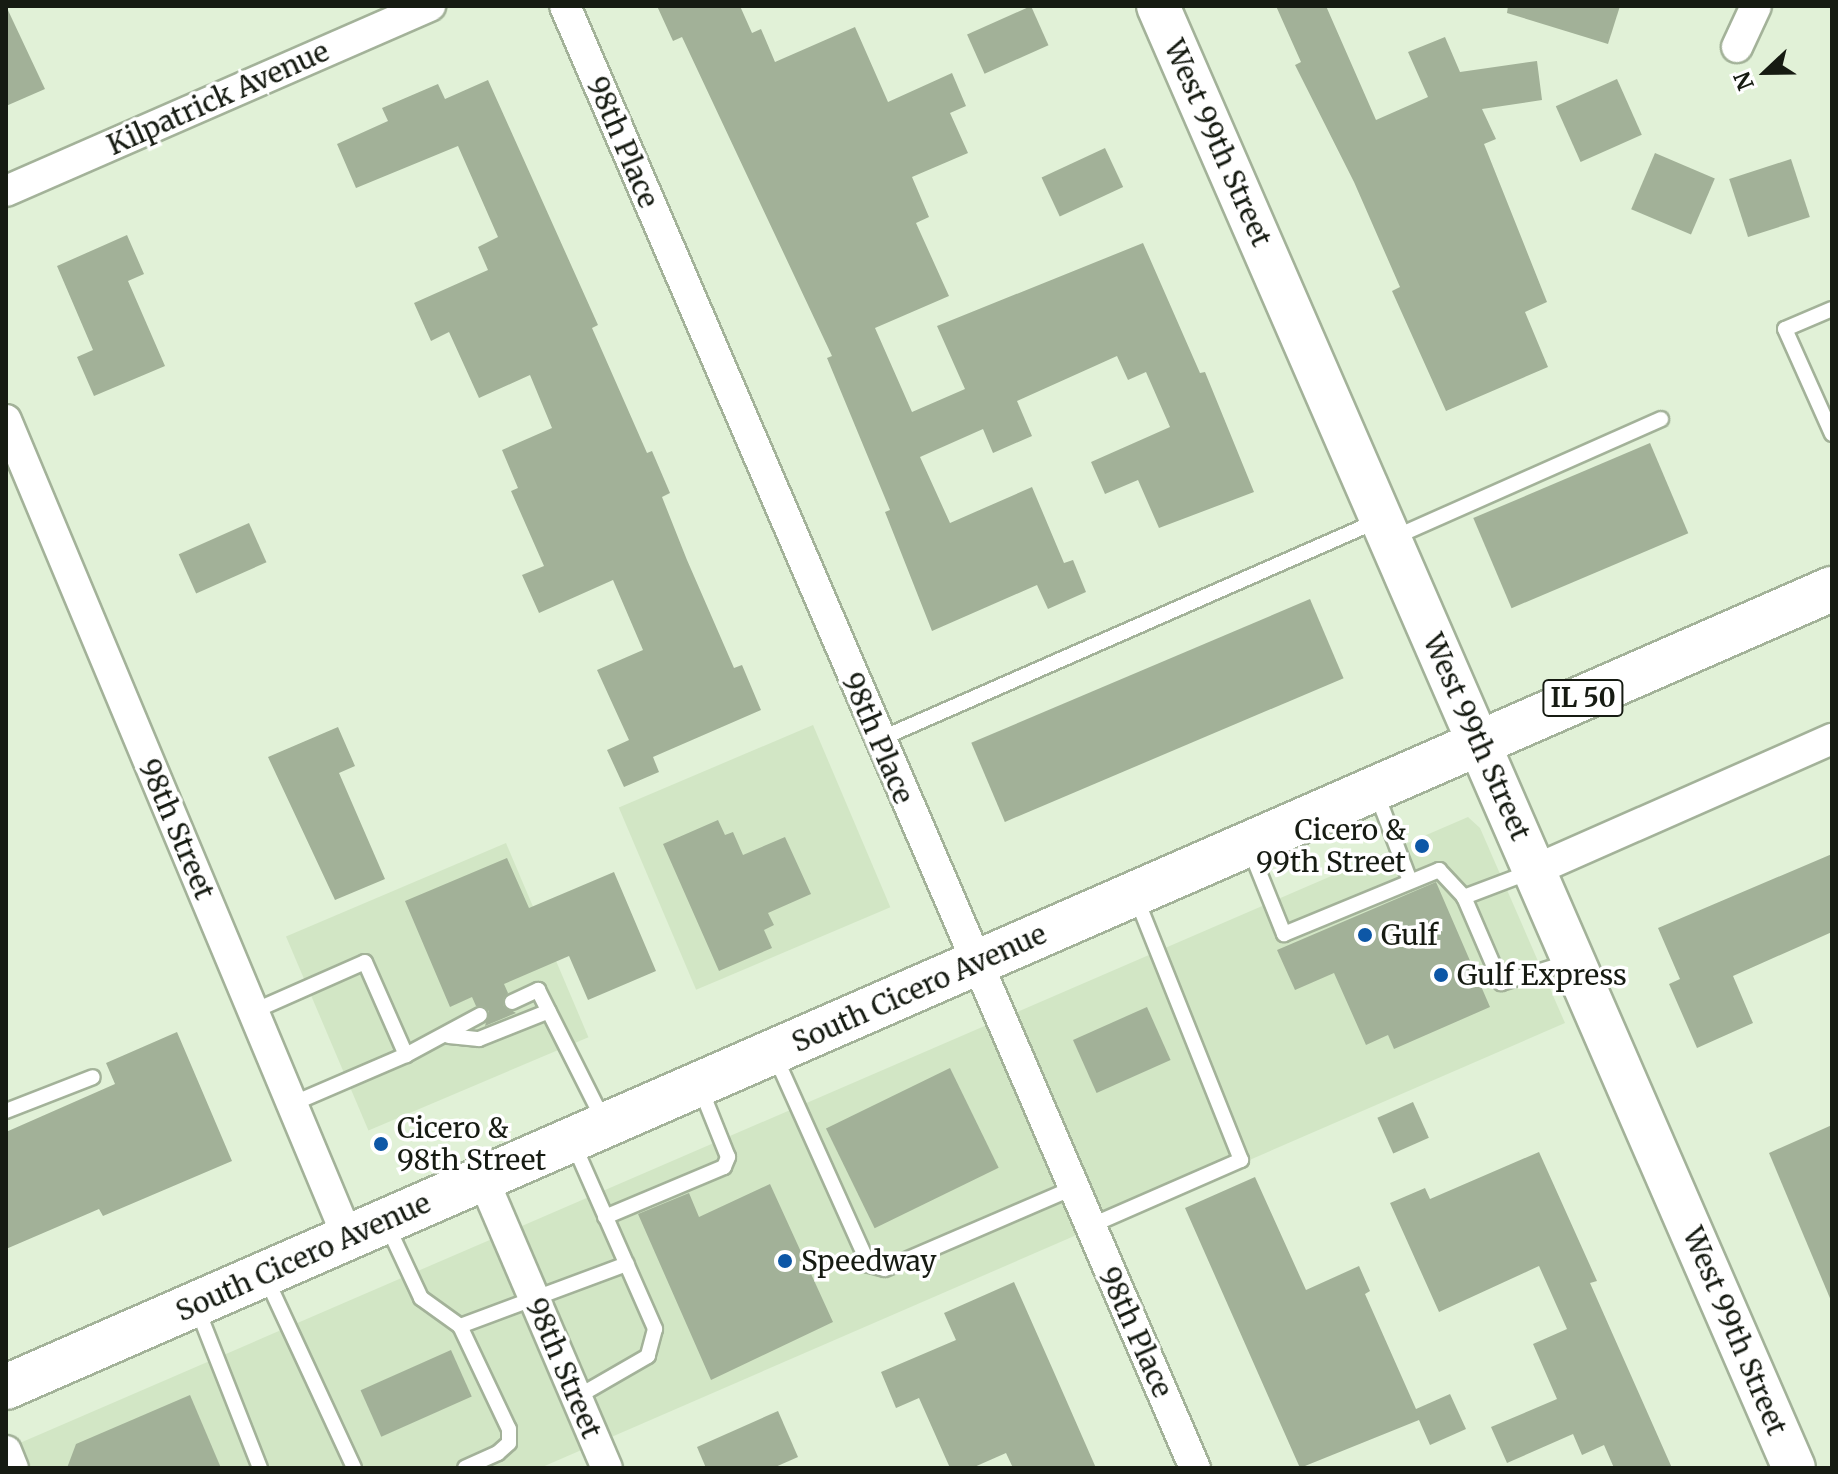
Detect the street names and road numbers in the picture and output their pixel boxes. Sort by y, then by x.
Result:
street label: Kilpatrick Avenue [102,34,334,162]
street label: West 99th Street [1157,34,1279,252]
street label: 98th Place [580,71,666,213]
street label: West 99th Street [1416,628,1538,846]
street label: 98th Place [835,667,921,809]
road number: IL 50 [1541,676,1625,720]
street label: 98th Street [132,754,222,904]
street label: South Cicero Avenue [787,917,1051,1059]
street label: South Cicero Avenue [171,1186,435,1328]
street label: West 99th Street [1676,1222,1794,1440]
street label: 98th Place [1092,1262,1180,1402]
street label: 98th Street [519,1293,609,1443]

